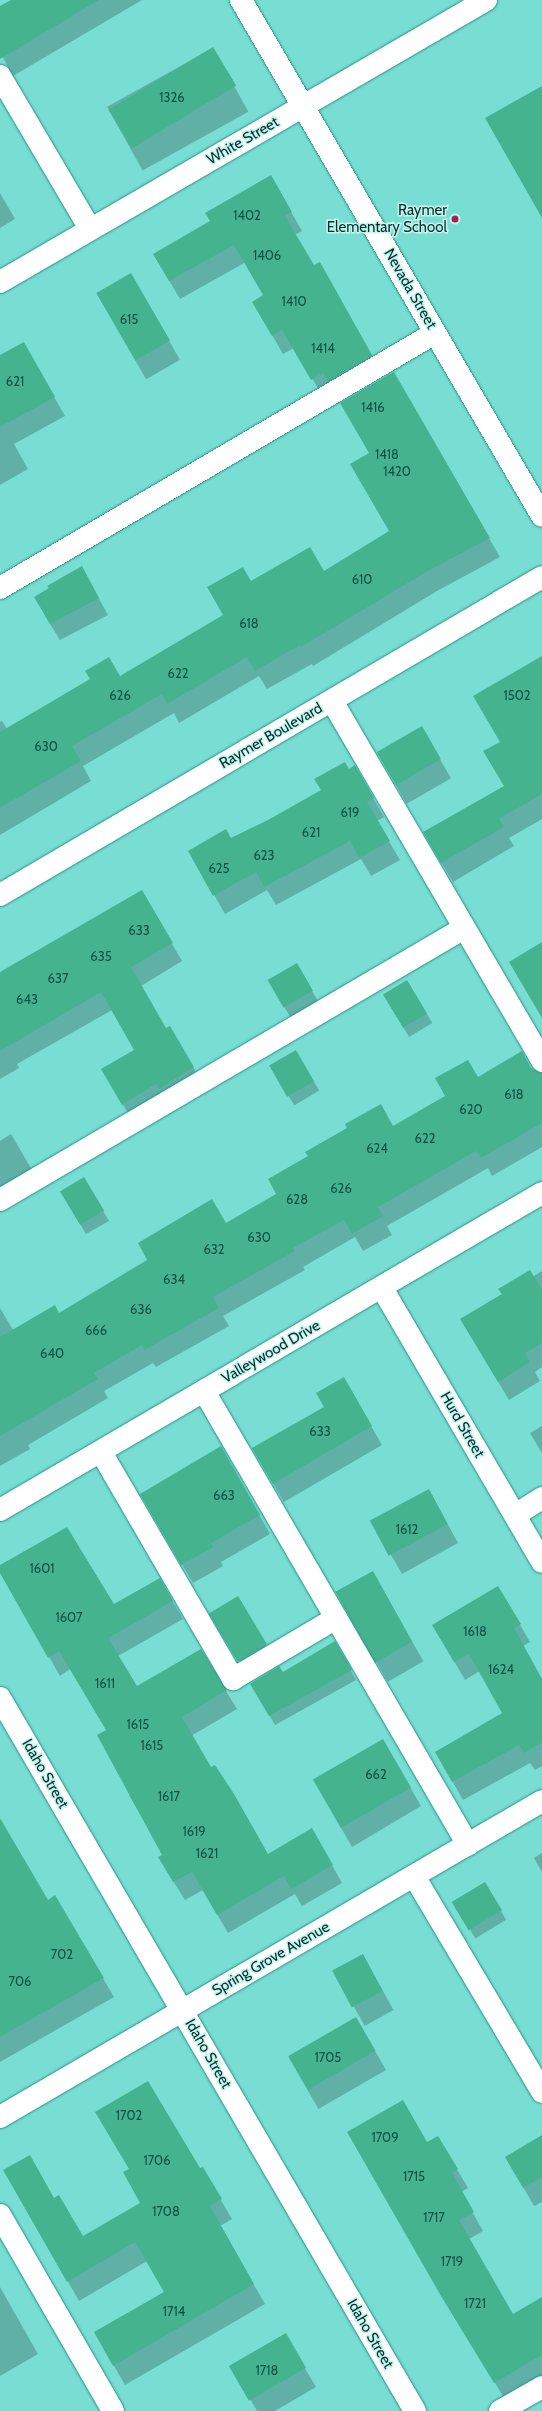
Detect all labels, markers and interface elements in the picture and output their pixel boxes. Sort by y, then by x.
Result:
house number: 1326 [159,89,185,105]
street label: White Street [204,113,282,169]
place label: Raymer Elementary School [327,201,447,236]
house number: 1402 [233,207,261,223]
marker: Raymer Elementary School [450,214,460,224]
street label: Nevada Street [380,246,440,332]
house number: 1406 [253,247,281,263]
house number: 1410 [281,293,307,309]
house number: 615 [120,311,138,327]
house number: 1414 [311,340,335,356]
house number: 621 [6,373,24,389]
house number: 1416 [361,399,385,415]
house number: 1418 [375,446,399,462]
house number: 1420 [383,463,411,479]
house number: 610 [352,571,372,587]
house number: 618 [239,615,259,631]
house number: 622 [167,665,189,681]
house number: 626 [109,687,131,703]
house number: 1502 [503,687,531,703]
street label: Raymer Boulevard [216,699,326,773]
house number: 630 [34,738,58,754]
house number: 619 [341,804,359,820]
house number: 621 [302,824,320,840]
house number: 623 [253,847,275,863]
house number: 625 [208,860,230,876]
house number: 633 [128,922,150,938]
house number: 635 [90,948,112,964]
house number: 637 [48,970,68,986]
house number: 643 [16,991,38,1007]
house number: 618 [504,1086,524,1102]
house number: 620 [459,1101,483,1117]
house number: 622 [414,1130,436,1146]
house number: 624 [366,1140,388,1156]
house number: 626 [330,1180,352,1196]
house number: 628 [286,1191,308,1207]
house number: 630 [247,1229,271,1245]
house number: 632 [203,1241,225,1257]
house number: 634 [163,1271,185,1287]
house number: 636 [130,1301,152,1317]
street label: Valleywood Drive [219,1317,323,1387]
house number: 666 [85,1322,107,1338]
house number: 640 [40,1345,64,1361]
street label: Hurd Street [436,1389,488,1461]
house number: 633 [309,1423,331,1439]
house number: 663 [213,1487,235,1503]
house number: 1612 [396,1521,418,1537]
house number: 1601 [30,1560,54,1576]
house number: 1607 [55,1609,83,1625]
house number: 1618 [463,1623,487,1639]
house number: 1624 [488,1661,514,1677]
house number: 1611 [95,1675,115,1691]
house number: 1615 [127,1716,149,1732]
street label: Idaho Street [18,1736,72,1812]
house number: 1615 [141,1737,163,1753]
house number: 662 [365,1766,387,1782]
house number: 1617 [158,1788,180,1804]
house number: 1619 [182,1823,206,1839]
house number: 1621 [196,1845,218,1861]
street label: Spring Grove Avenue [209,1918,333,2000]
house number: 702 [51,1946,73,1962]
house number: 706 [9,1973,31,1989]
street label: Idaho Street [181,2016,235,2092]
house number: 1705 [315,2049,341,2065]
house number: 1702 [116,2107,142,2123]
house number: 1709 [371,2129,399,2145]
house number: 1706 [143,2152,171,2168]
house number: 1715 [403,2168,425,2184]
house number: 1708 [152,2203,180,2219]
house number: 1717 [423,2209,445,2225]
house number: 1719 [441,2253,463,2269]
house number: 1721 [464,2295,486,2311]
street label: Idaho Street [343,2296,397,2372]
house number: 1714 [163,2303,185,2319]
house number: 1718 [256,2362,278,2378]

